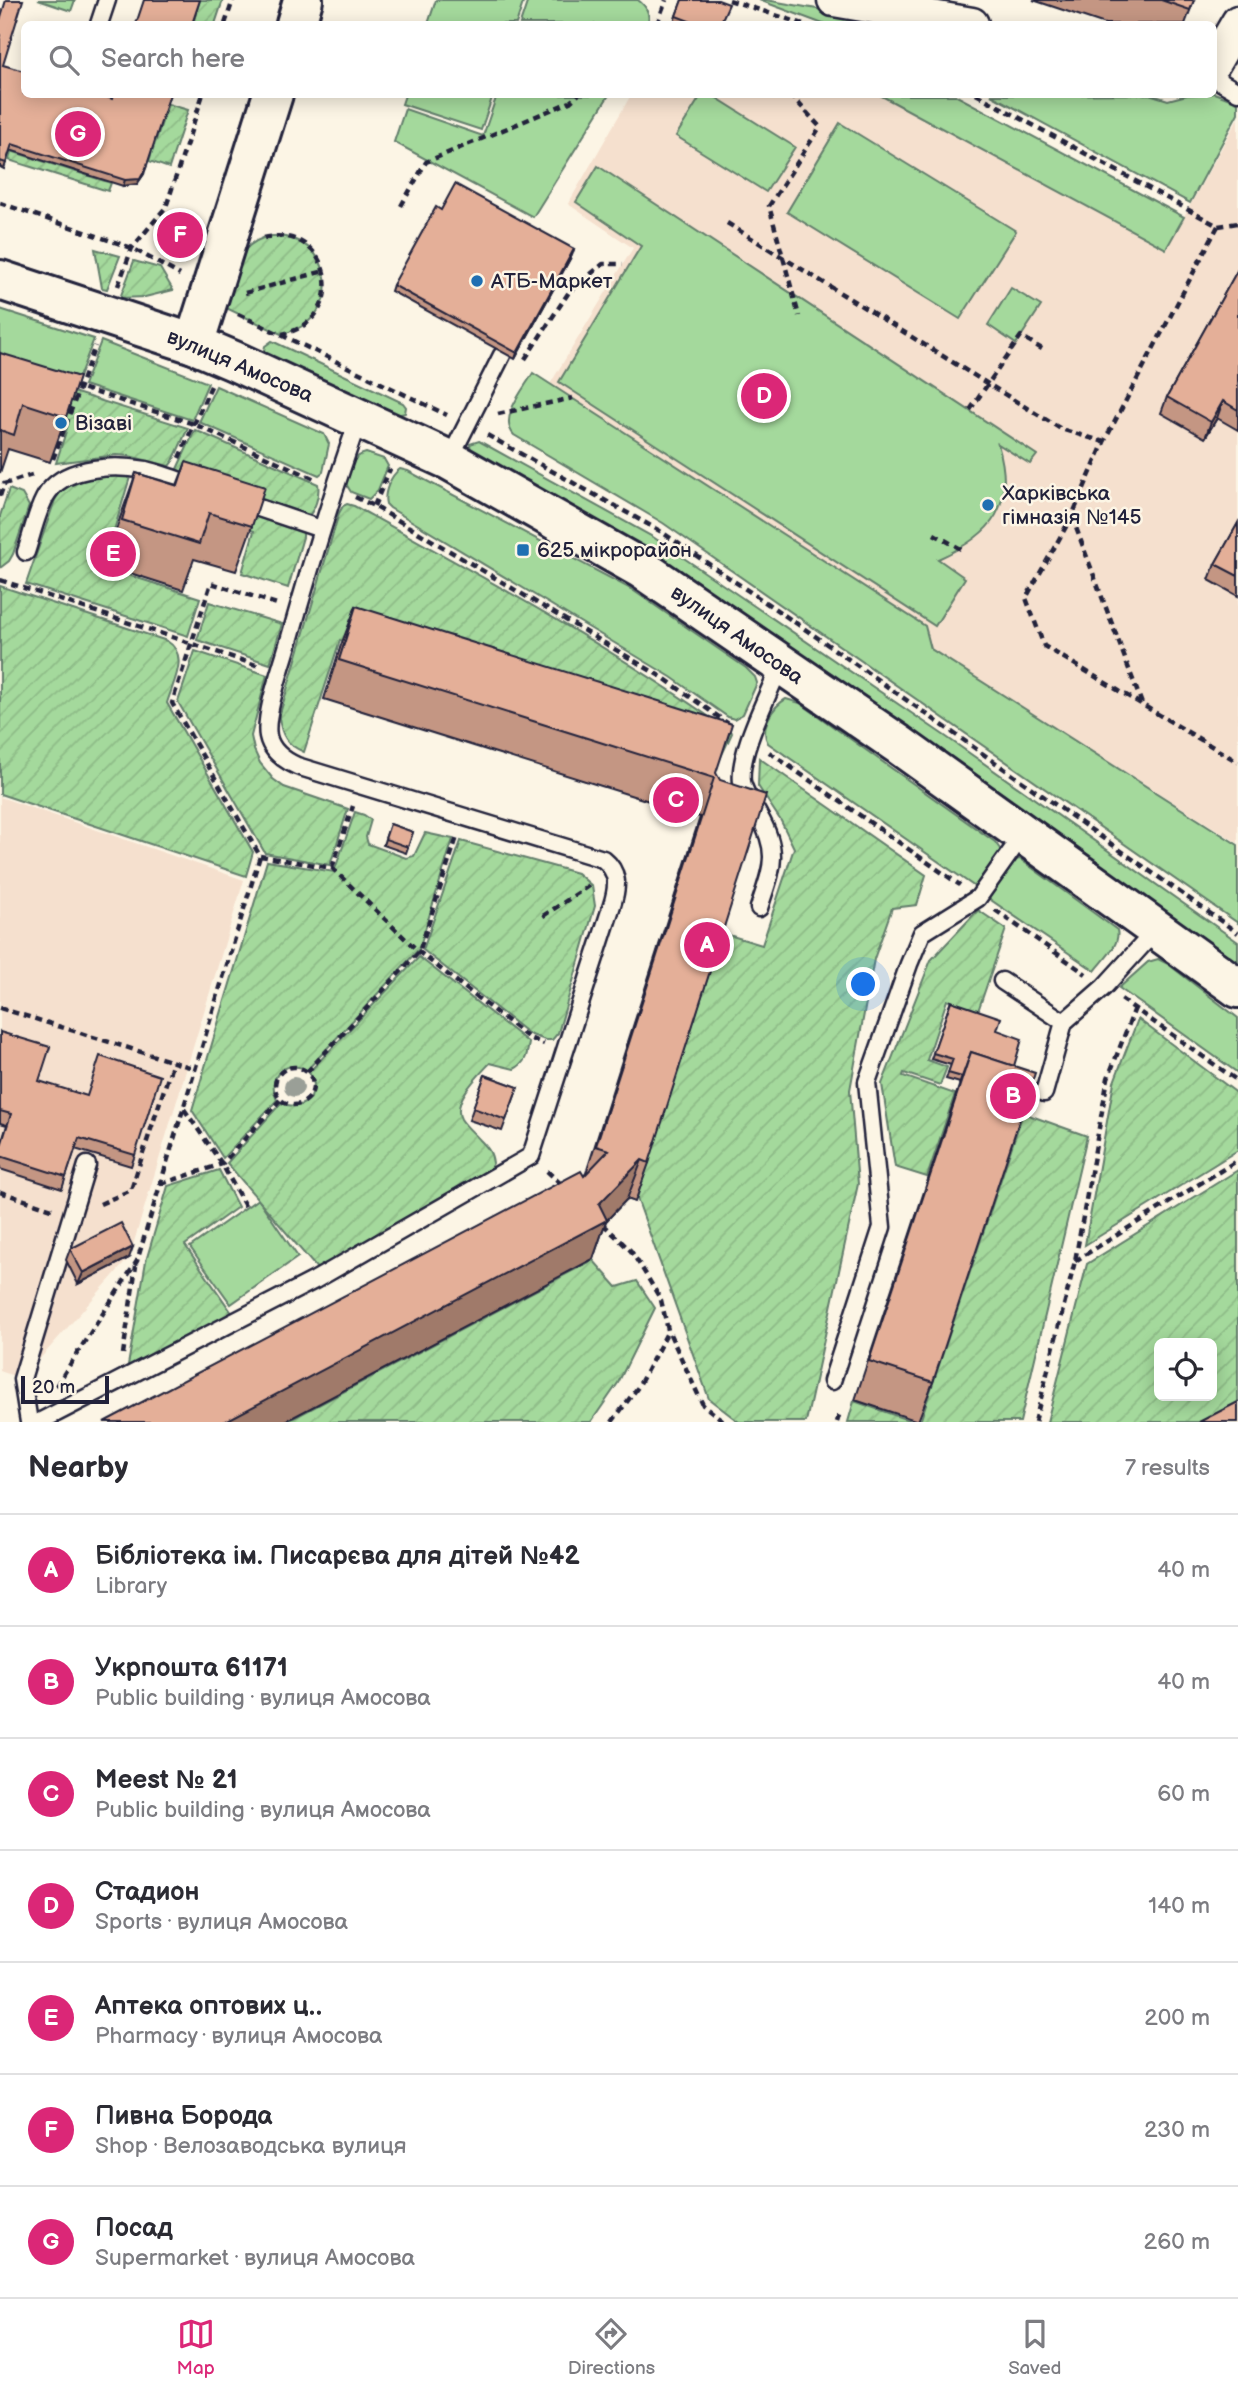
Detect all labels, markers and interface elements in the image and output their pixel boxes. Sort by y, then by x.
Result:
search box [21,21,1217,98]
icon: search [45,41,83,79]
text: Search here [101,44,245,75]
pin: G [55,108,101,160]
pin: F [157,209,203,261]
place label: АТБ-Маркет [490,269,613,294]
marker: АТБ-Маркет [469,273,485,289]
street label: вулиця Амосова [163,324,317,408]
pin: D [741,370,787,422]
place label: Візаві [75,411,132,436]
marker: Візаві [53,415,69,431]
place label: Харківська гімназія №145 [1002,481,1142,530]
marker: Харківська гімназія №145 [980,497,996,513]
pin: E [90,528,136,580]
place label: 625 мікрорайон [537,538,692,563]
marker: 625 мікрорайон [515,542,531,558]
street label: вулиця Амосова [666,580,809,690]
pin: C [653,774,699,826]
pin: A [684,919,730,971]
your location [846,967,880,1001]
pin: B [990,1070,1036,1122]
map controls [1154,1338,1217,1401]
button: locate [1154,1338,1217,1401]
scale bar [21,1373,108,1405]
text: 20 m [32,1376,75,1399]
text: Nearby [28,1450,128,1486]
text: 7 results [1125,1454,1210,1482]
text: Бібліотека ім. Писарєва для дітей №42 [95,1541,580,1572]
text: A [44,1556,58,1584]
text: 40 m [1157,1556,1210,1584]
text: Library [95,1572,167,1600]
text: Укрпошта 61171 [95,1653,288,1684]
text: B [43,1668,59,1696]
text: 40 m [1157,1668,1210,1696]
text: Public building · вулиця Амосова [95,1684,431,1712]
text: Meest № 21 [95,1765,238,1796]
text: C [43,1780,59,1808]
text: 60 m [1157,1780,1210,1808]
text: Public building · вулиця Амосова [95,1796,431,1824]
text: Стадион [95,1877,199,1908]
text: D [43,1892,59,1920]
text: 140 m [1148,1892,1210,1920]
text: Sports · вулиця Амосова [95,1908,348,1936]
text: Аптека оптових ц‥ [95,1991,322,2022]
text: E [44,2004,58,2032]
text: 200 m [1144,2004,1210,2032]
text: Pharmacy · вулиця Амосова [95,2022,383,2050]
text: Пивна Борода [95,2101,272,2132]
text: F [44,2116,58,2144]
text: 230 m [1144,2116,1210,2144]
text: Shop · Велозаводська вулиця [95,2132,407,2160]
text: Посад [95,2213,173,2244]
text: G [43,2228,59,2256]
text: 260 m [1144,2228,1210,2256]
text: Supermarket · вулиця Амосова [95,2244,415,2272]
tab: Map [177,2315,215,2380]
tab: Directions [568,2315,655,2380]
tab: Saved [1008,2315,1061,2380]

